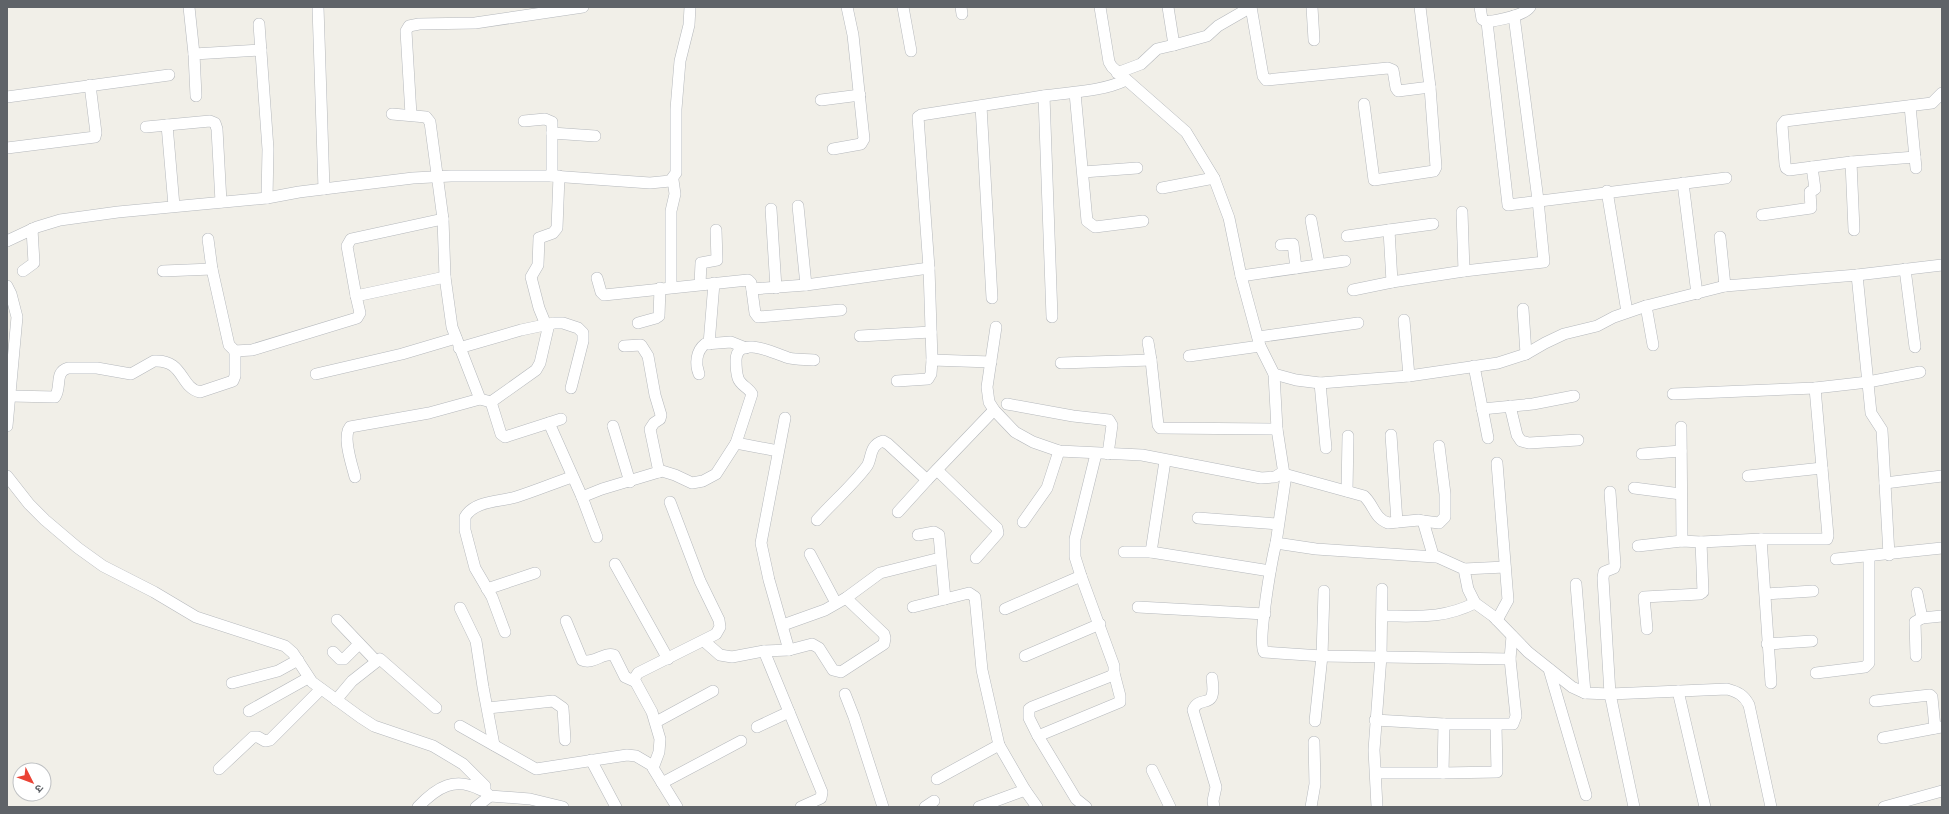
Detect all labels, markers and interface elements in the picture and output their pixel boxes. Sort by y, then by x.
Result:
north arrow [12,762,52,802]
text: उ [32,782,46,796]

